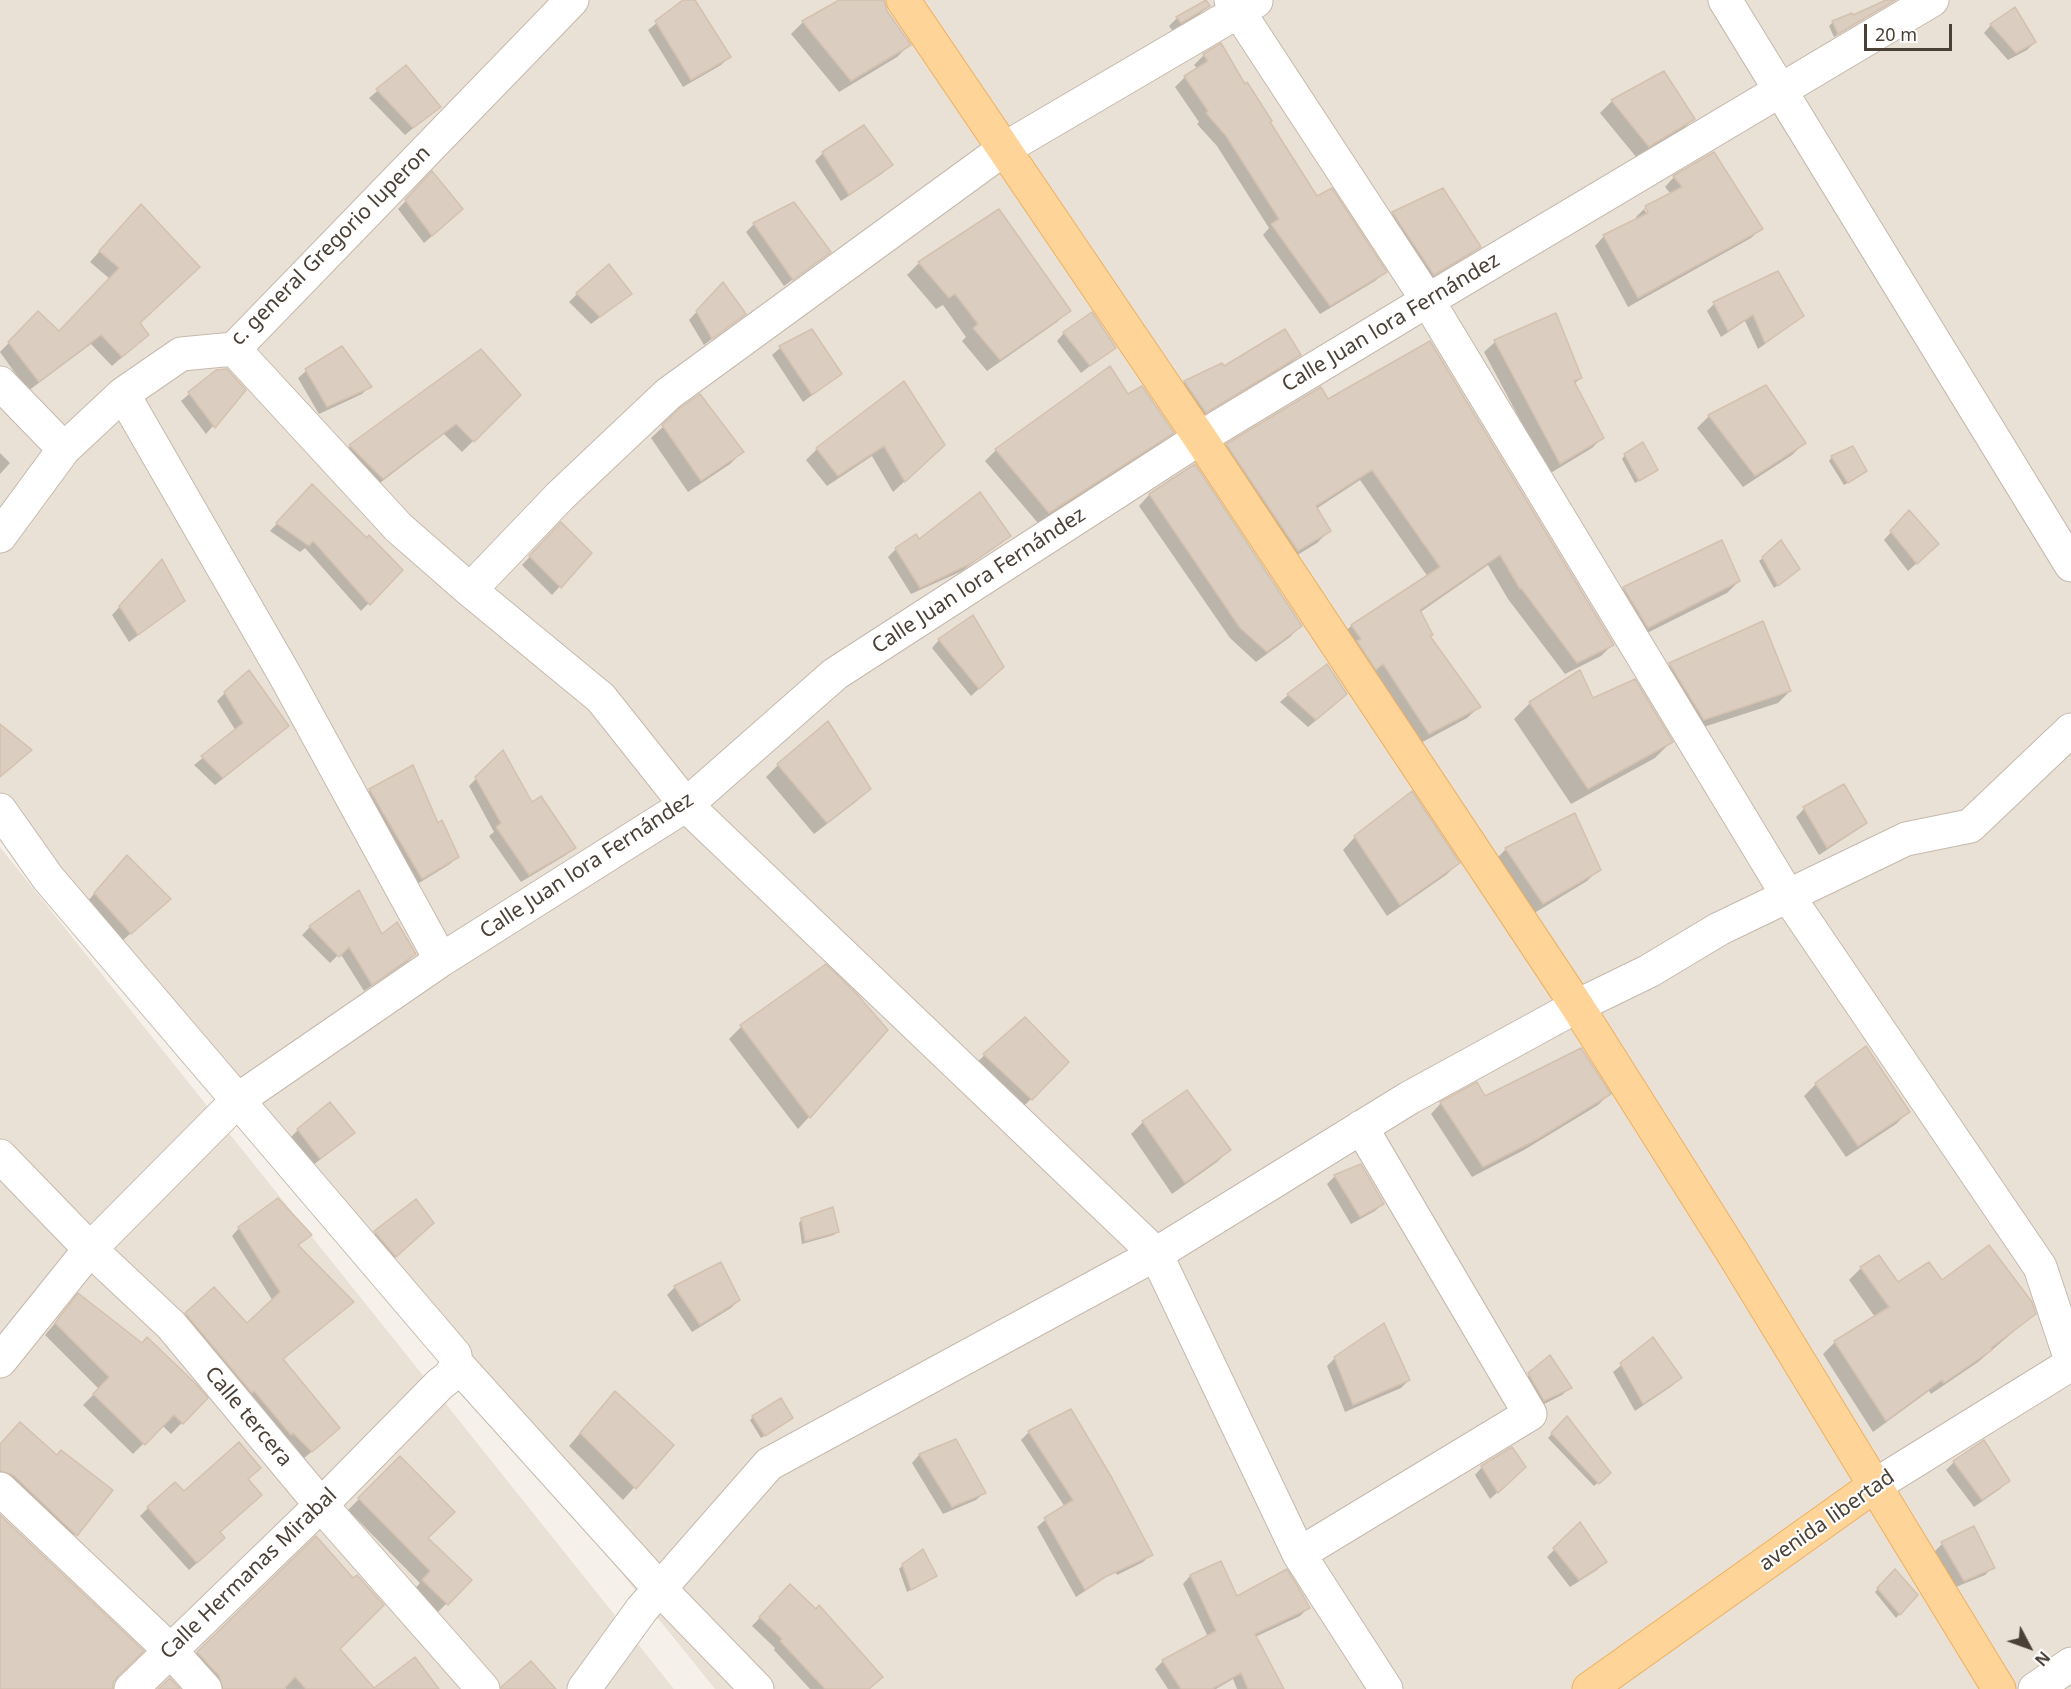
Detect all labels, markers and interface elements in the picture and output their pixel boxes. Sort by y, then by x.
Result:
scale bar [1867,12,1956,50]
text: 20 m [1875,22,1917,46]
street label: c. general Gregorio luperon [226,141,436,351]
street label: Calle Juan lora Fernández [1278,248,1504,398]
street label: Calle Juan lora Fernández [868,503,1090,659]
street label: Calle Juan lora Fernández [476,788,698,944]
street label: Calle tercera [199,1362,297,1472]
street label: avenida libertad [1754,1465,1900,1577]
street label: Calle Hermanas Mirabal [156,1483,342,1665]
north arrow [1999,1617,2059,1677]
text: N [2030,1647,2055,1671]

